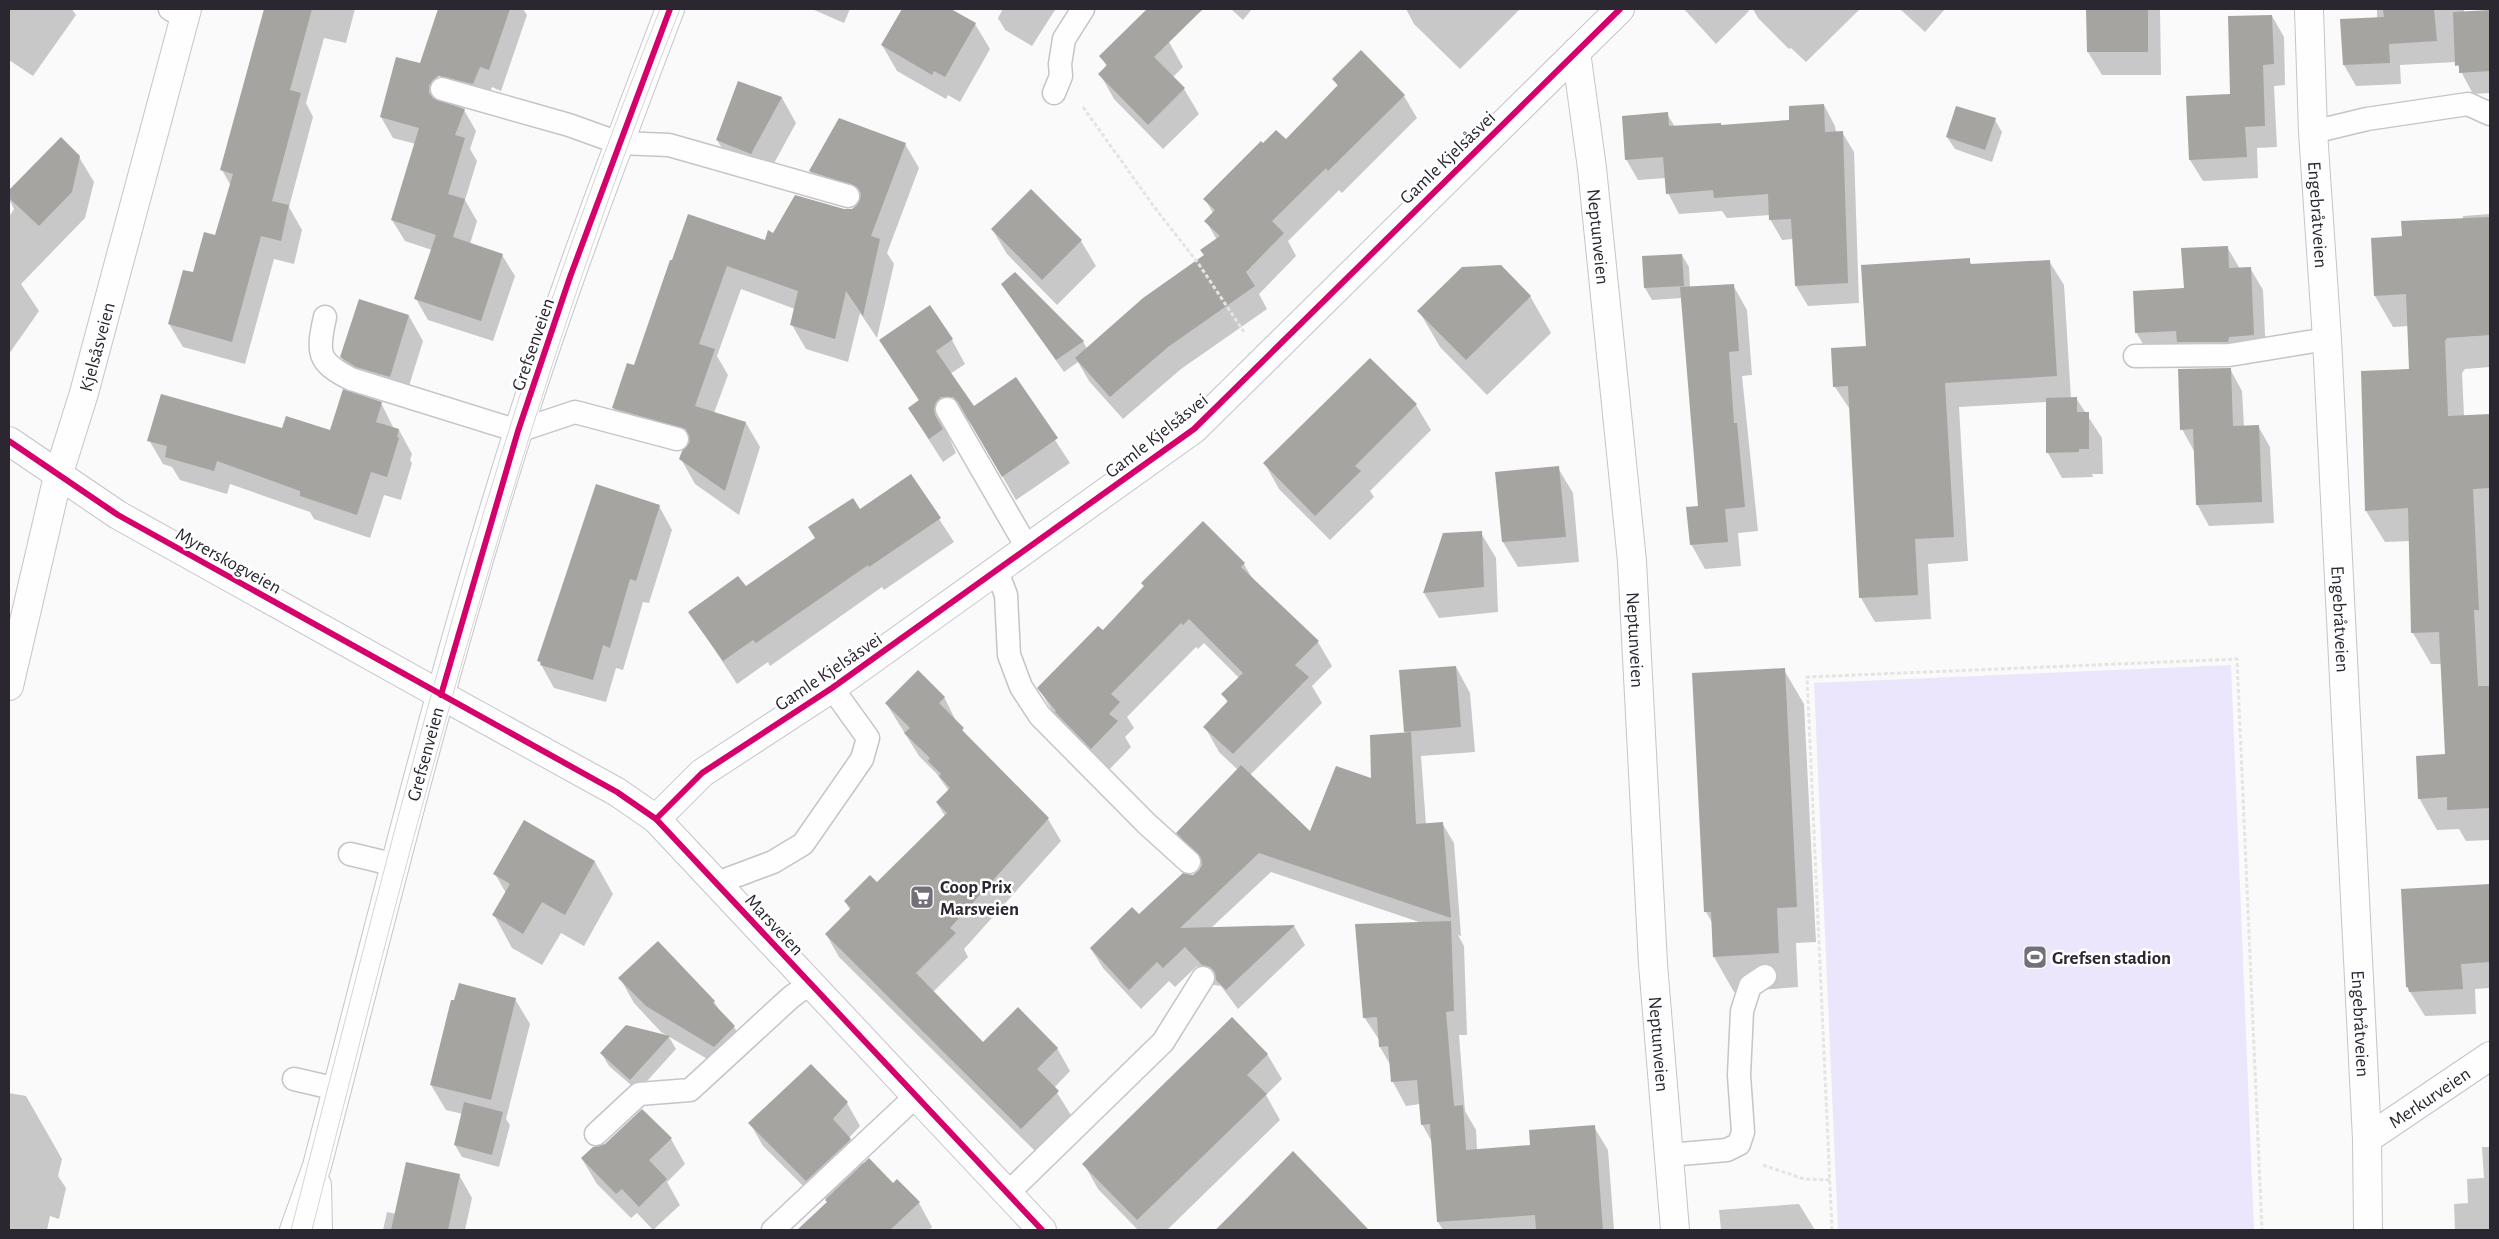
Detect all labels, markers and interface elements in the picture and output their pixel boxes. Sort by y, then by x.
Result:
street label: Gamle Kjelsåsvei [1397,108,1499,208]
street label: Engebråtveien [2304,161,2330,269]
street label: Neptunveien [1583,188,1612,285]
street label: Grefsenveien [509,296,558,393]
street label: Kjelsåsveien [77,300,119,394]
street label: Gamle Kjelsåsvei [1102,390,1212,482]
street label: Myrerskogveien [172,525,284,598]
street label: Engebråtveien [2327,565,2352,673]
street label: Neptunveien [1623,592,1647,688]
street label: Gamle Kjelsåsvei [772,630,886,715]
street label: Grefsenveien [404,705,448,803]
place label: Coop Prix Marsveien [940,878,1019,919]
supermarket icon: Coop Prix Marsveien [909,884,935,910]
street label: Marsveien [741,891,807,959]
sports icon: Grefsen stadion [2022,944,2048,970]
place label: Grefsen stadion [2052,949,2171,968]
street label: Engebråtveien [2348,970,2372,1078]
street label: Neptunveien [1645,996,1672,1093]
street label: Merkurveien [2386,1064,2474,1132]

